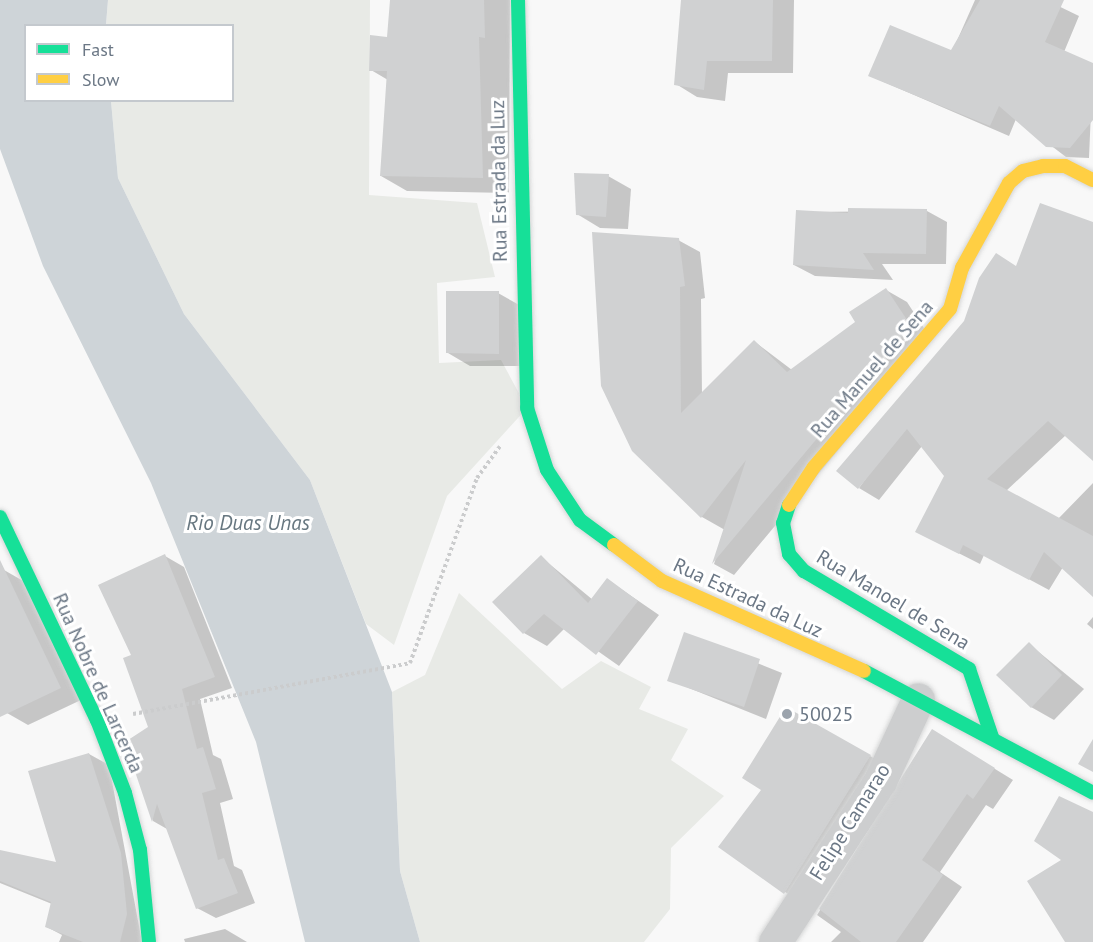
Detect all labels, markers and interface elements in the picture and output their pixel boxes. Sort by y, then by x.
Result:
legend [24,24,234,102]
text: Fast [82,38,114,61]
text: Slow [82,68,120,91]
street label: Rua Estrada da Luz [486,100,512,262]
street label: Rua Manuel de Sena [806,295,938,443]
water label: Rio Duas Unas [186,510,310,536]
street label: Rua Manoel de Sena [812,545,974,655]
street label: Rua Estrada da Luz [669,553,827,643]
street label: Rua Nobre de Larcerda [48,589,148,777]
place label: 50025 [799,702,853,726]
marker: 50025 [780,707,794,721]
street label: Felipe Camarao [805,759,895,885]

